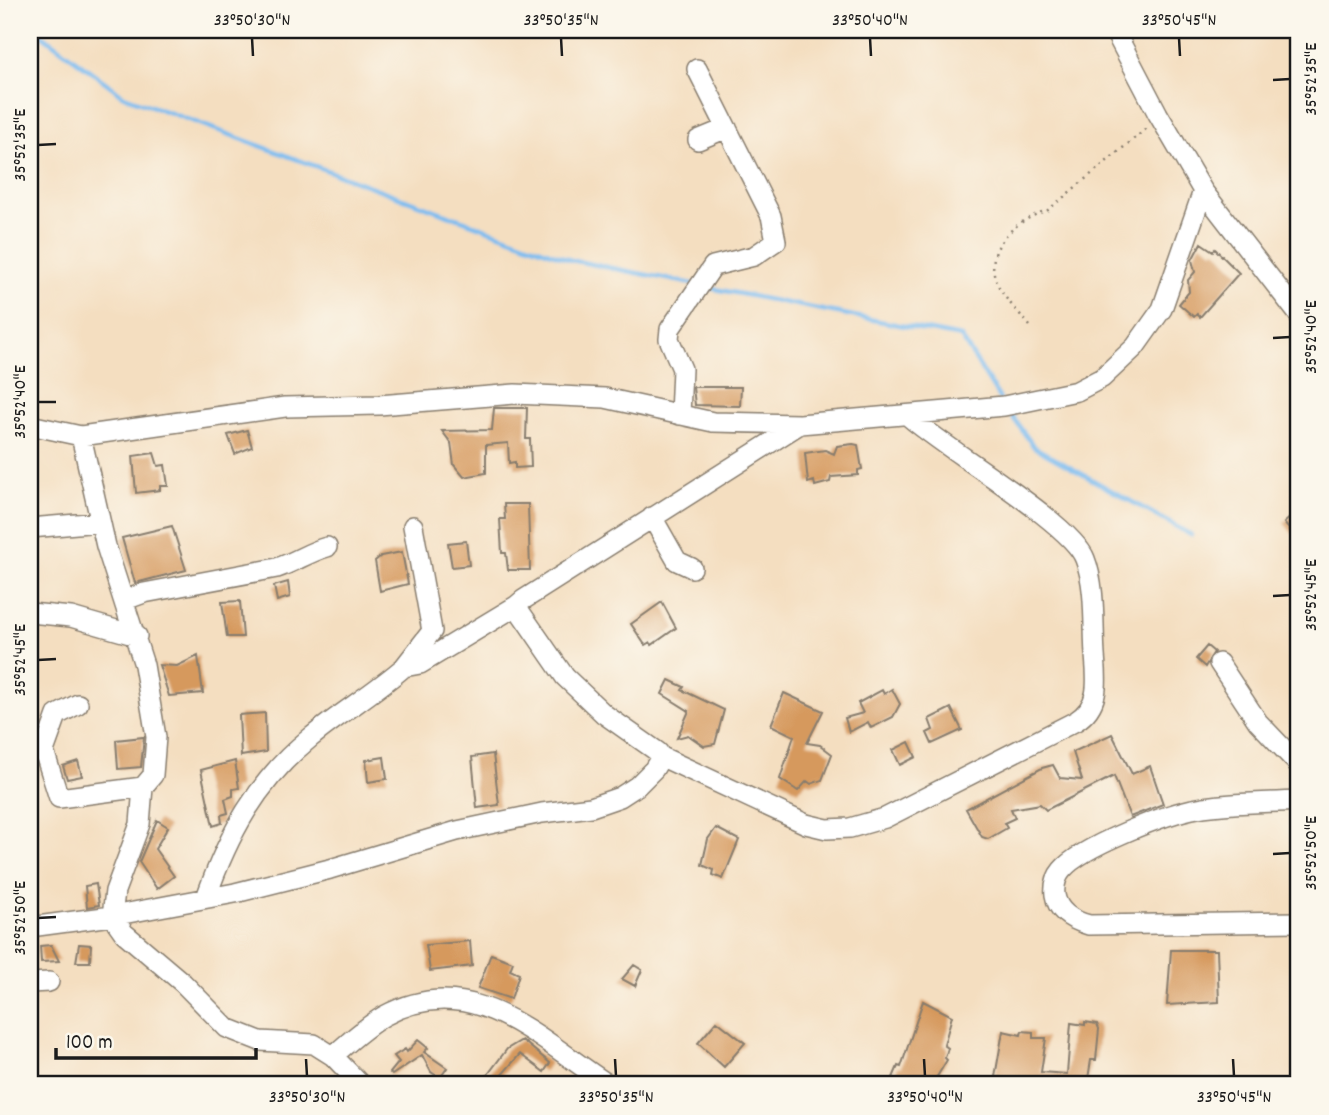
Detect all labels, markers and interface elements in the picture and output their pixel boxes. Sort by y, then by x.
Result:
text: 33°50'30"N [214,9,290,34]
text: 33°50'35"N [523,9,599,34]
text: 33°50'40"N [832,9,908,34]
text: 33°50'45"N [1142,9,1216,34]
text: 35°52'35"E [1300,43,1325,115]
text: 35°52'35"E [9,109,34,181]
text: 35°52'40"E [1300,300,1325,374]
text: 35°52'40"E [9,365,34,439]
text: 35°52'45"E [1300,559,1325,631]
text: 35°52'45"E [9,624,34,696]
text: 35°52'50"E [1300,816,1325,890]
text: 35°52'50"E [9,881,34,955]
scale bar [56,1017,256,1061]
text: 100 m [66,1029,113,1059]
text: 33°50'30"N [269,1086,345,1111]
text: 33°50'35"N [578,1086,654,1111]
text: 33°50'40"N [887,1086,963,1111]
text: 33°50'45"N [1197,1086,1271,1111]

